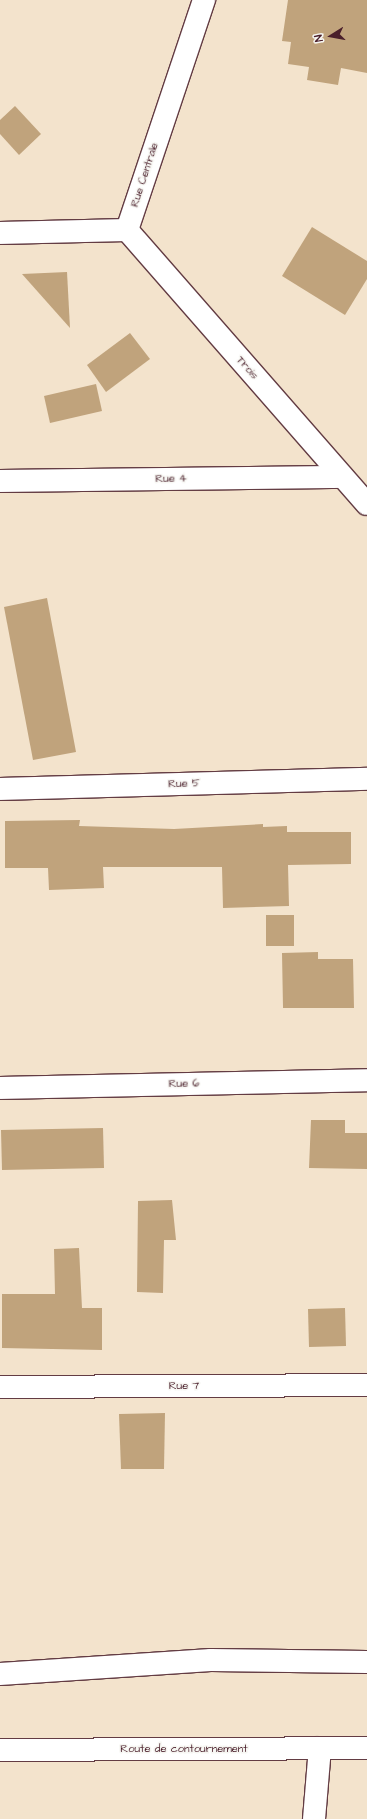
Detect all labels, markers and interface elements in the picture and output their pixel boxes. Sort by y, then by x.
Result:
north arrow [311,16,351,56]
text: N [311,34,327,43]
street label: Rue Centrale [128,141,162,209]
street label: Trois [233,354,261,382]
street label: Rue 4 [155,472,187,486]
street label: Rue 5 [168,777,200,791]
street label: Rue 6 [169,1077,199,1091]
street label: Rue 7 [169,1379,199,1393]
street label: Route de contournement [120,1742,248,1756]

